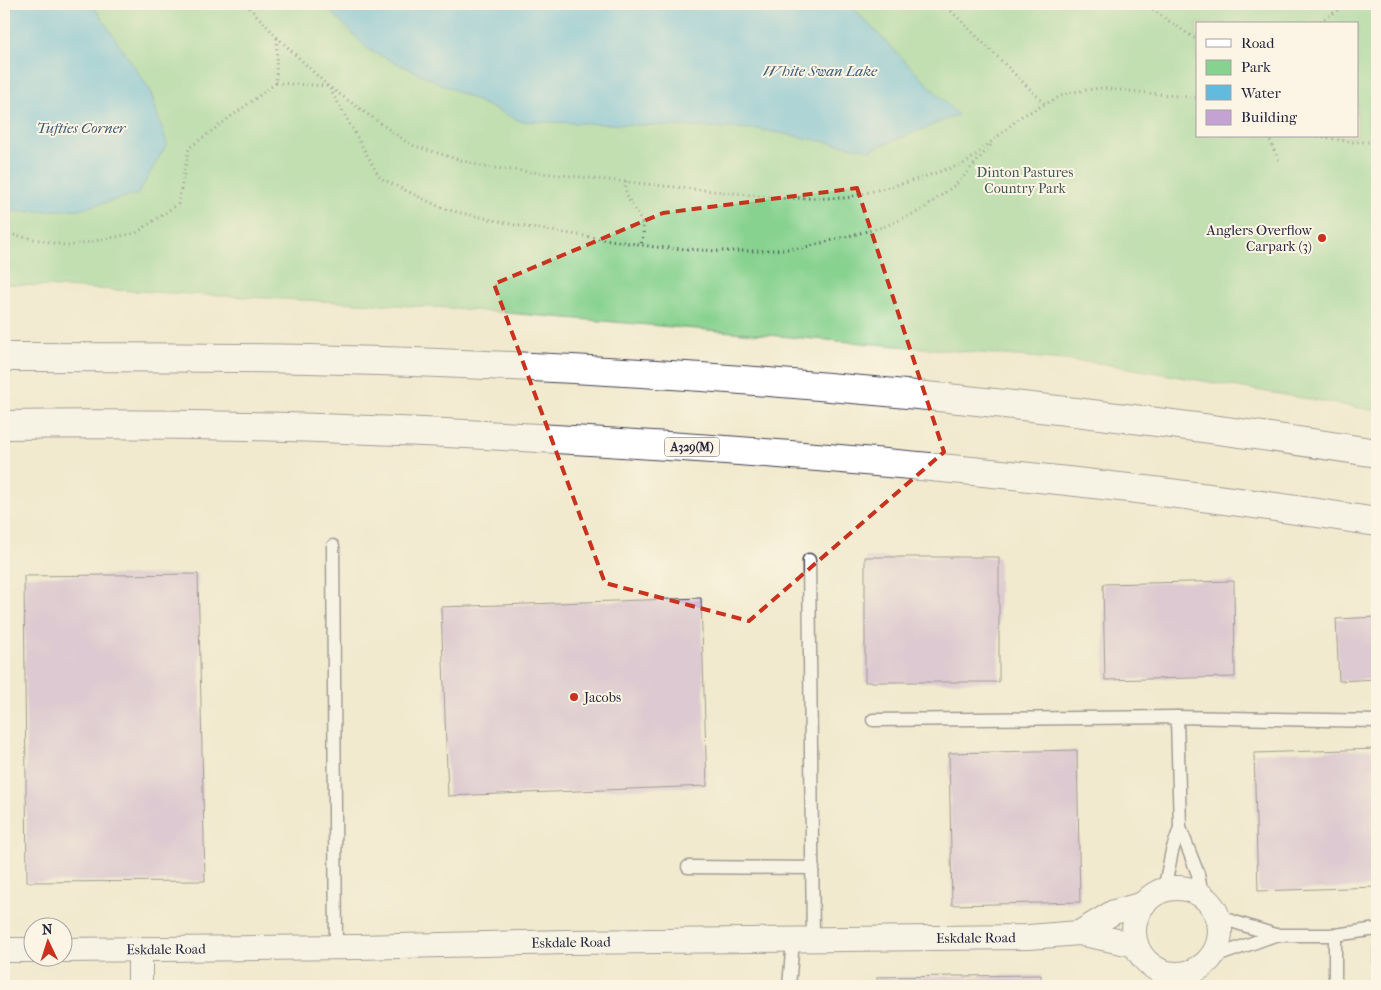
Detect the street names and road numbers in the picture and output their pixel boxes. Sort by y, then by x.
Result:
road number: A329(M) [664,438,720,457]
street label: Eskdale Road [936,929,1016,947]
street label: Eskdale Road [531,933,611,951]
street label: Eskdale Road [126,940,206,958]

